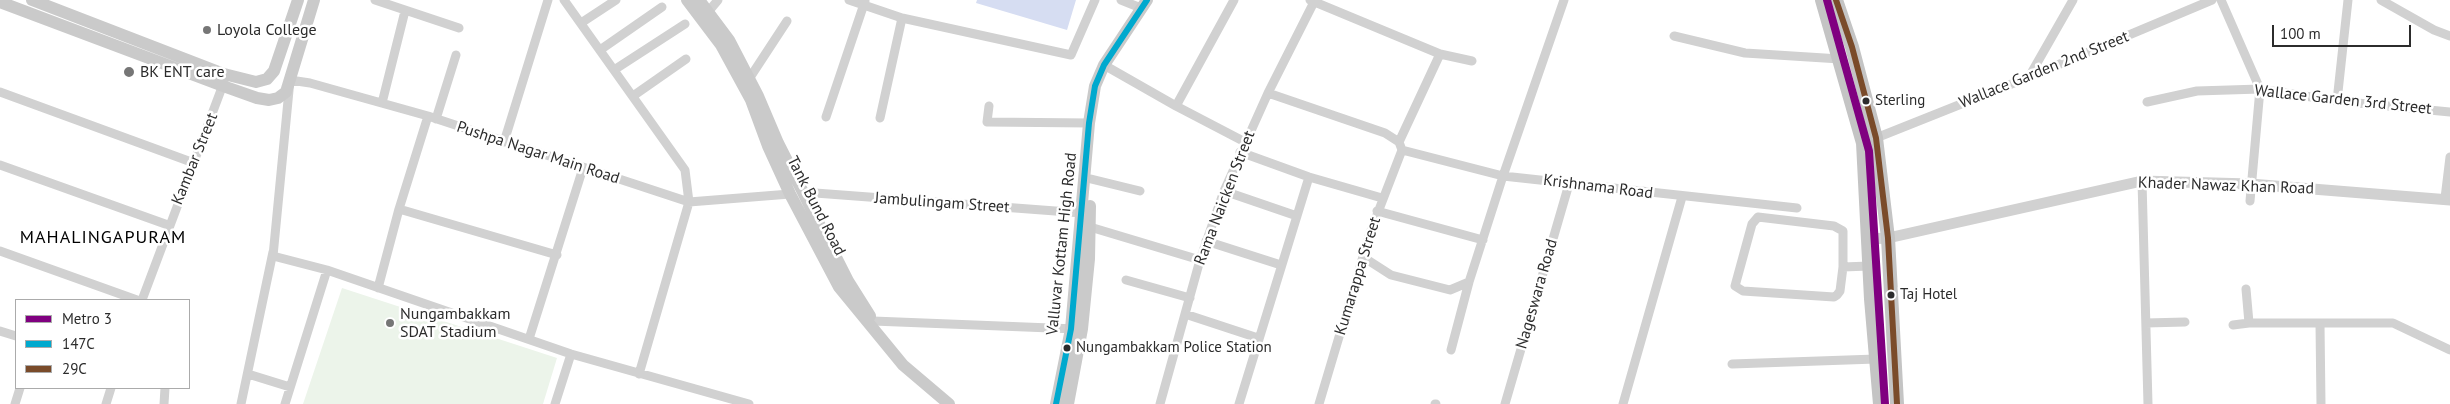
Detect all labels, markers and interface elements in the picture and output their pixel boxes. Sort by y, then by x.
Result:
scale bar [2275,15,2414,47]
place label: Loyola College [217,20,317,40]
marker: Loyola College [201,24,213,36]
text: 100 m [2280,24,2321,43]
street label: Wallace Garden 2nd Street [1956,27,2132,113]
place label: BK ENT care [140,62,225,82]
marker: BK ENT care [122,65,136,79]
street label: Wallace Garden 3rd Street [2254,81,2432,119]
place label: Sterling [1875,92,1925,110]
marker: Sterling [1861,96,1871,106]
street label: Kambar Street [168,110,222,208]
street label: Pushpa Nagar Main Road [454,118,622,188]
street label: Rama Naicken Street [1191,128,1259,268]
street label: Valluvar Kottam High Road [1043,152,1081,336]
street label: Tank Bund Road [783,153,849,259]
street label: Krishnama Road [1542,171,1654,203]
street label: Khader Nawaz Khan Road [2138,173,2314,199]
street label: Jambulingam Street [874,189,1010,217]
street label: Kumarappa Street [1331,215,1385,337]
district label: MAHALINGAPURAM [18,227,188,249]
street label: Nageswara Road [1512,237,1562,351]
place label: Taj Hotel [1900,286,1957,304]
marker: Taj Hotel [1886,290,1896,300]
legend [15,299,190,389]
place label: Nungambakkam SDAT Stadium [400,304,510,342]
text: Metro 3 [62,309,112,328]
marker: Nungambakkam SDAT Stadium [384,317,396,329]
text: 147C [62,334,95,353]
place label: Nungambakkam Police Station [1076,339,1272,357]
marker: Nungambakkam Police Station [1062,343,1072,353]
text: 29C [62,359,87,378]

